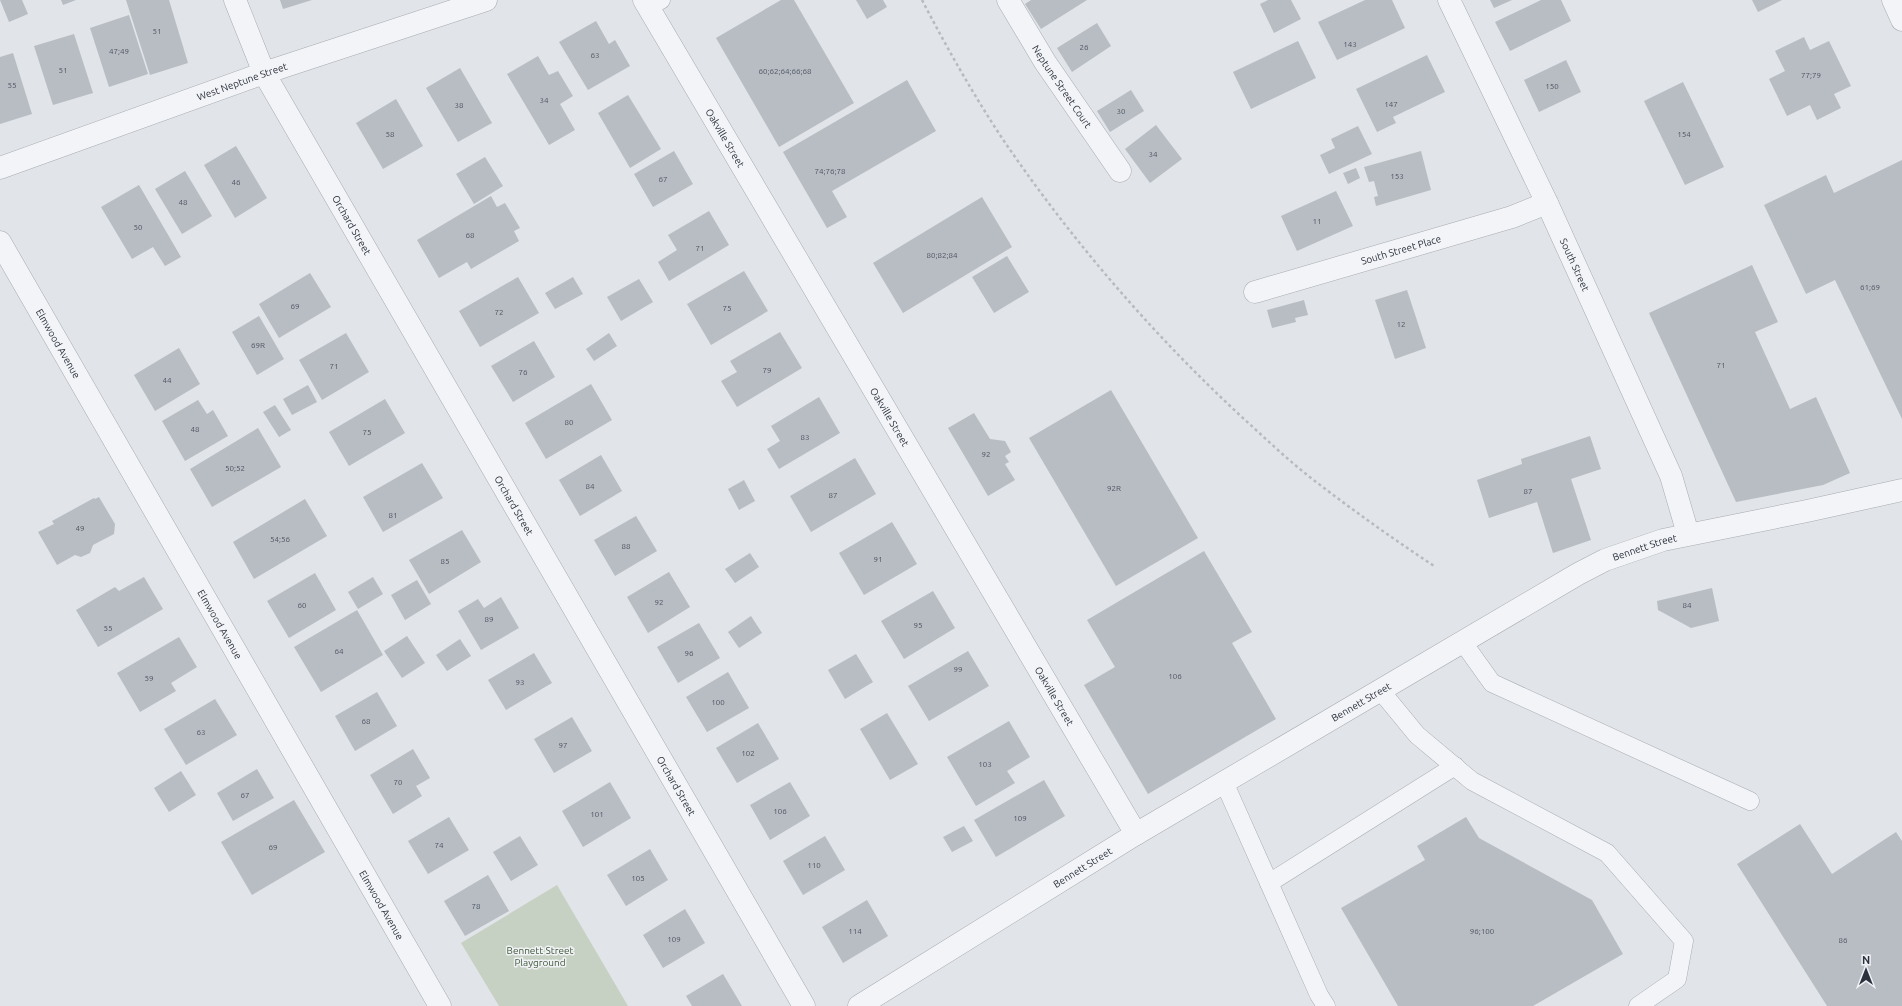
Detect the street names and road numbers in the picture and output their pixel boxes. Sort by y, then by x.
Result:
street label: Neptune Street Court [1030,43,1094,130]
street label: West Neptune Street [195,61,289,103]
street label: Oakville Street [703,107,746,169]
street label: Orchard Street [330,193,373,257]
street label: South Street Place [1360,233,1442,267]
street label: South Street [1558,237,1591,293]
street label: Elmwood Avenue [34,307,82,380]
street label: Oakville Street [868,386,911,449]
street label: Orchard Street [492,474,535,537]
street label: Bennett Street [1611,532,1678,563]
street label: Elmwood Avenue [195,588,244,661]
street label: Oakville Street [1033,665,1076,728]
street label: Bennett Street [1330,680,1393,724]
street label: Orchard Street [655,754,698,818]
street label: Bennett Street [1051,845,1114,890]
street label: Elmwood Avenue [357,869,406,942]

